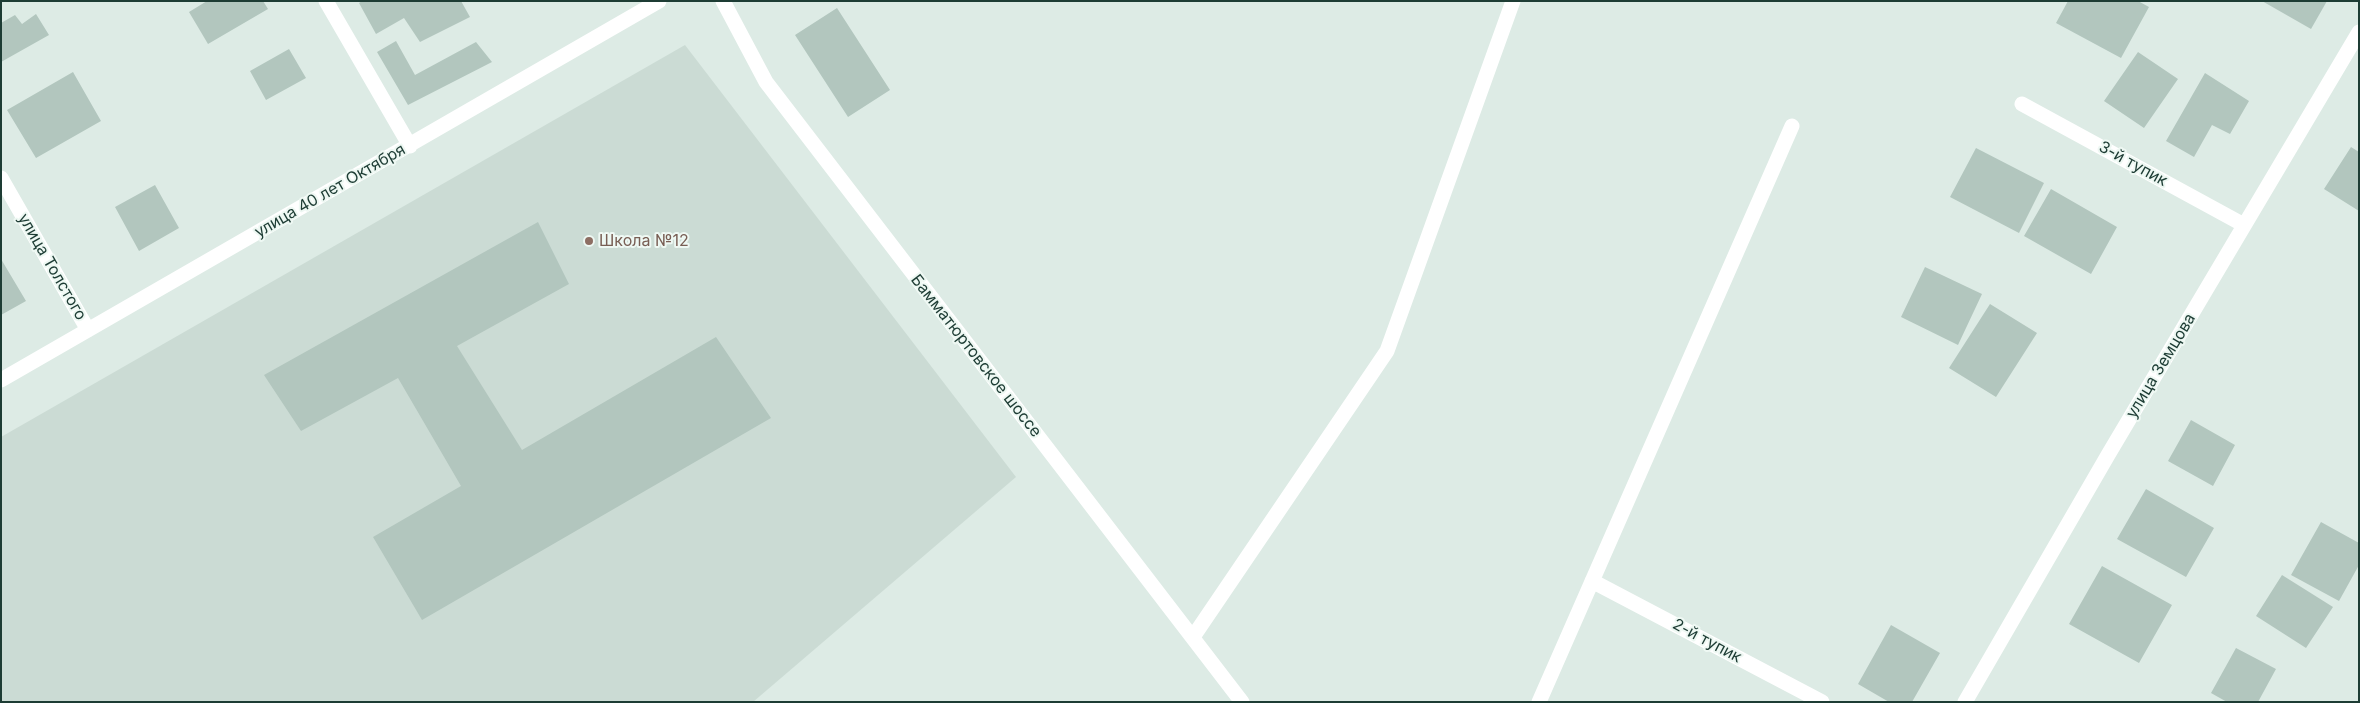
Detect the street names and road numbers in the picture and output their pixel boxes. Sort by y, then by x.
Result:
street label: 3-й тупик [2095,137,2171,191]
street label: улица 40 лет Октября [251,140,409,242]
street label: улица Толстого [14,210,90,324]
street label: Бамматюртовское шоссе [907,271,1045,441]
street label: улица Земцова [2122,310,2200,422]
street label: 2-й тупик [1669,615,1745,667]

